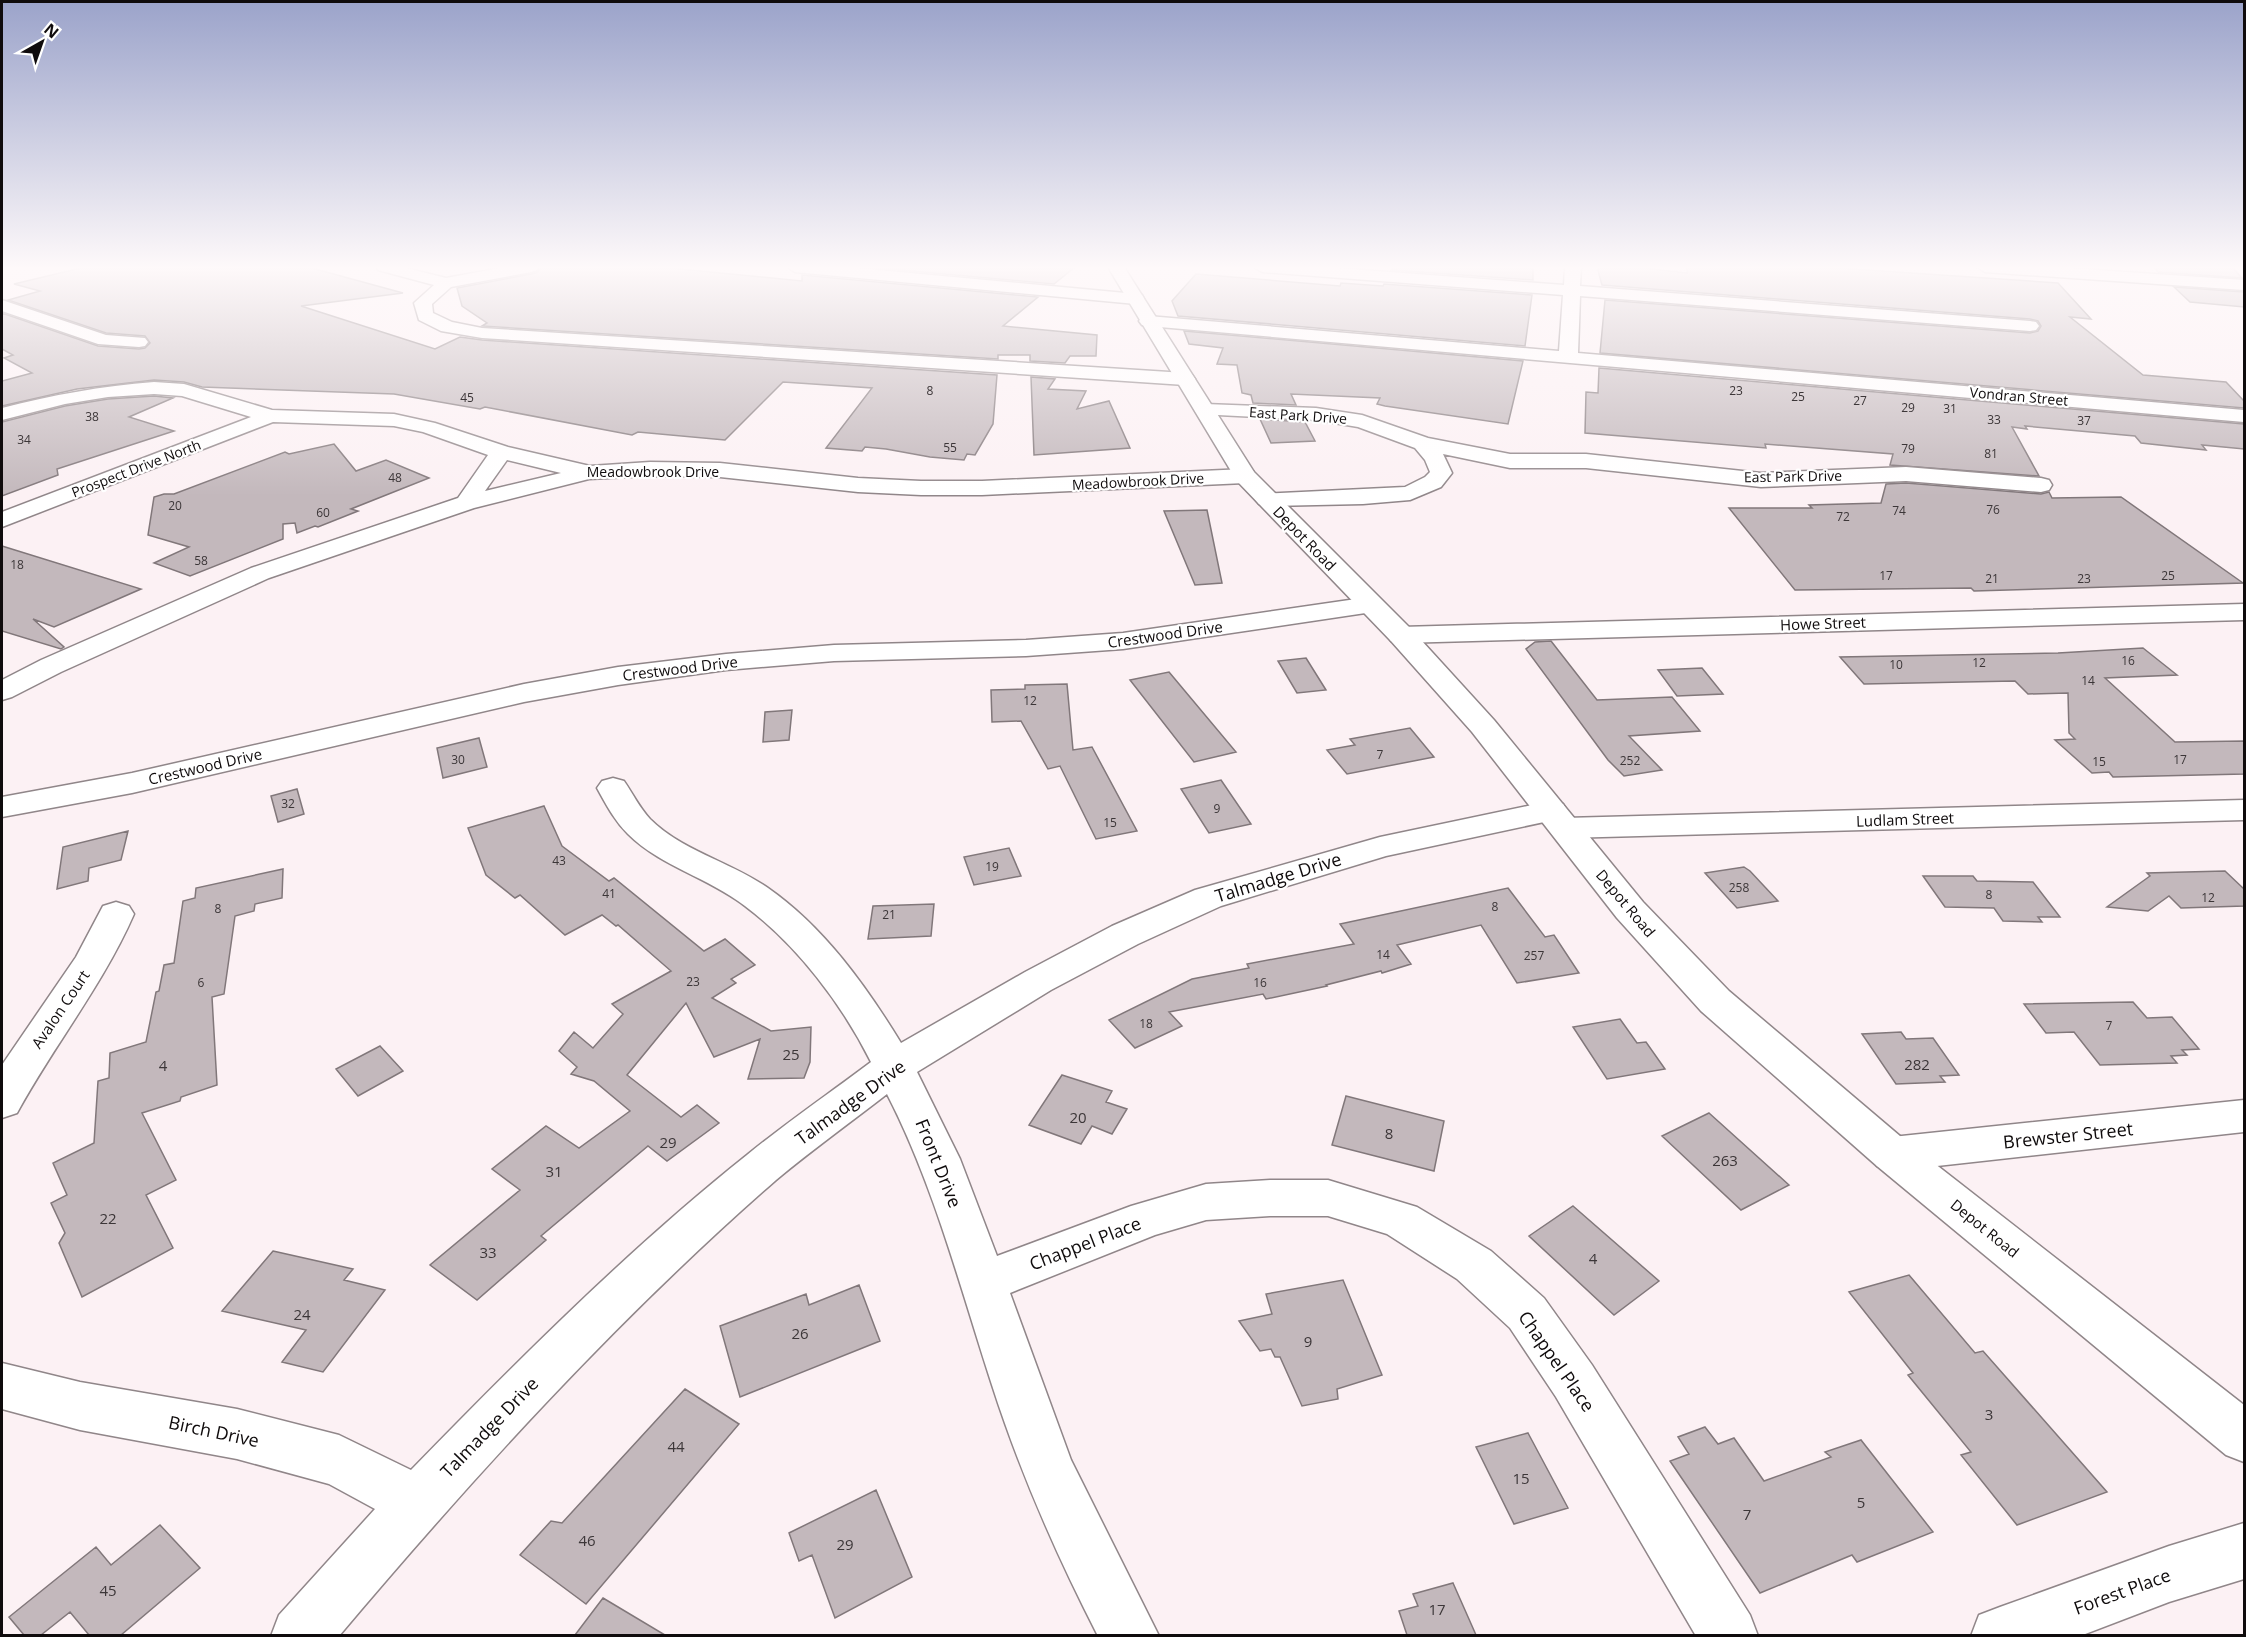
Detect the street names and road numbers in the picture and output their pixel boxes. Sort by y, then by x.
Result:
street label: Vondran Street [1969,382,2069,410]
street label: East Park Drive [1248,402,1348,428]
street label: Prospect Drive North [69,435,203,501]
street label: Meadowbrook Drive [587,462,719,481]
street label: East Park Drive [1744,466,1842,486]
street label: Meadowbrook Drive [1071,468,1205,494]
street label: Depot Road [1269,501,1341,575]
street label: Howe Street [1780,612,1866,634]
street label: Crestwood Drive [1106,616,1224,652]
street label: Crestwood Drive [621,651,739,685]
street label: Crestwood Drive [146,743,264,789]
street label: Ludlam Street [1856,807,1954,831]
street label: Talmadge Drive [1212,846,1344,908]
street label: Depot Road [1592,865,1660,941]
street label: Avalon Court [26,966,94,1052]
street label: Talmadge Drive [790,1054,910,1150]
street label: Front Drive [910,1115,968,1211]
street label: Brewster Street [2002,1116,2134,1154]
street label: Depot Road [1947,1194,2023,1262]
street label: Chappel Place [1026,1211,1144,1275]
street label: Chappel Place [1513,1306,1601,1416]
street label: Talmadge Drive [435,1372,543,1482]
street label: Birch Drive [167,1410,261,1452]
street label: Forest Place [2070,1562,2174,1620]

